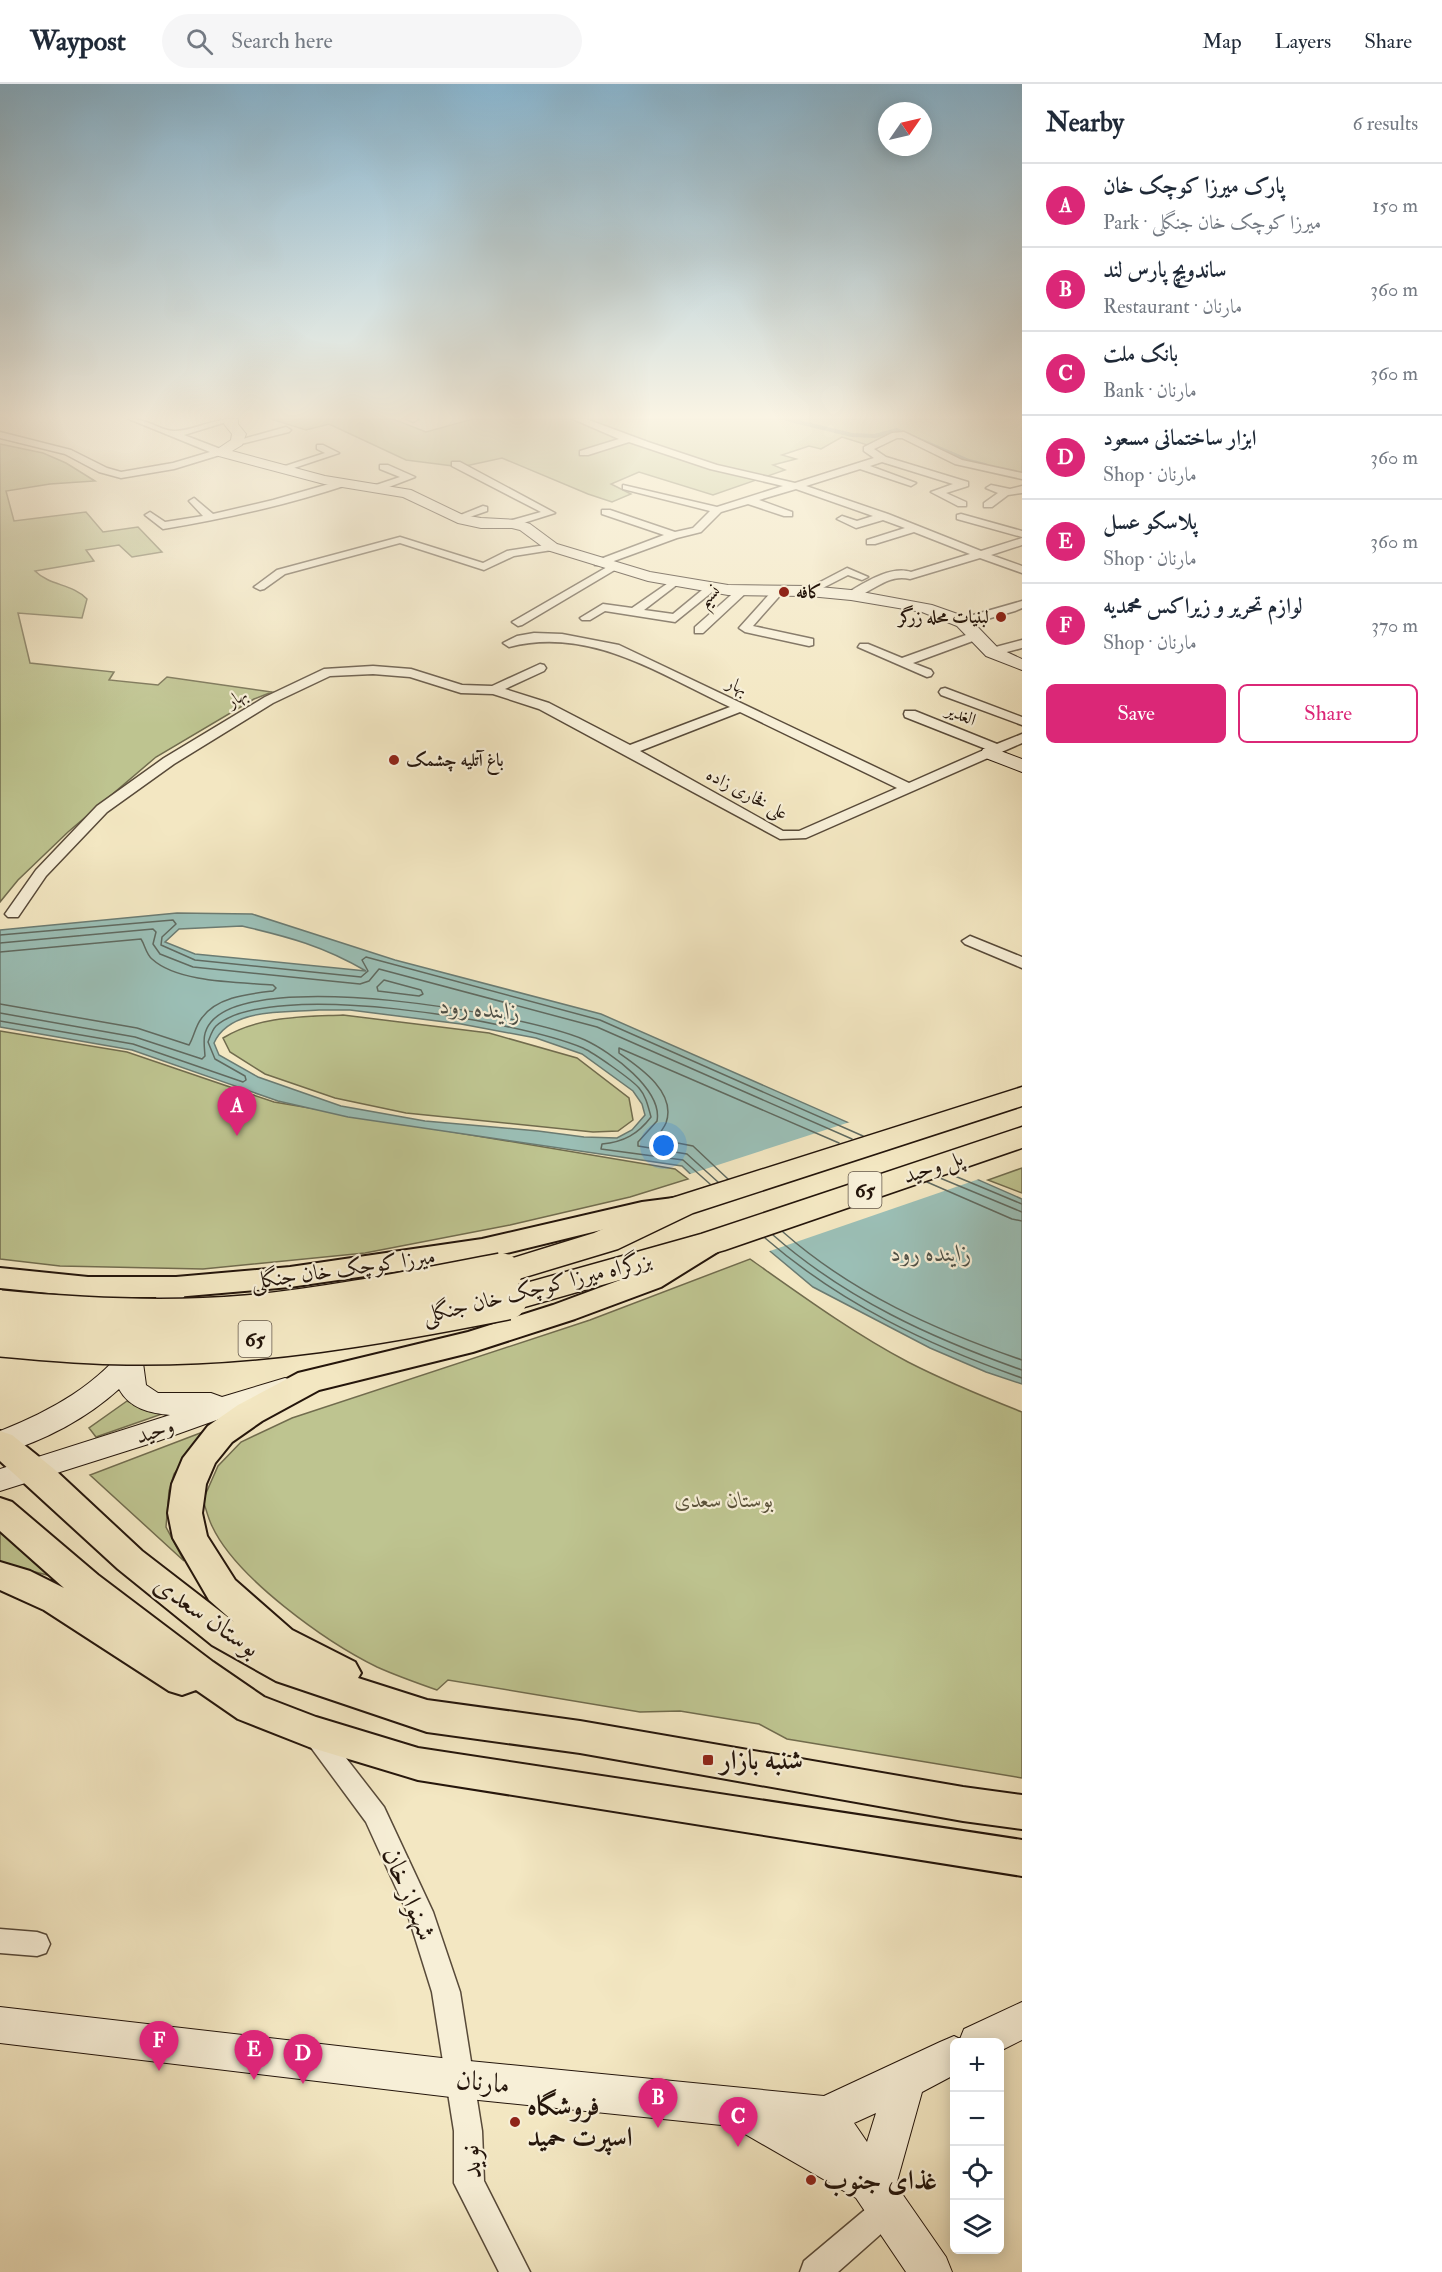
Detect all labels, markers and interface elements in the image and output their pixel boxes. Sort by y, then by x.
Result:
search box [162,14,582,68]
text: Waypost [30,24,126,59]
icon: search [183,25,216,58]
text: Search here [231,27,333,55]
text: Map [1202,28,1242,55]
text: Layers [1275,28,1331,55]
text: Share [1364,28,1412,55]
north arrow [878,102,932,156]
text: Nearby [1046,107,1124,139]
text: 6 results [1352,111,1418,136]
text: پارک میرزا کوچک خان [1103,172,1285,200]
text: A [1059,193,1072,218]
text: 150 m [1372,193,1418,218]
text: Park · میرزا کوچک خان جنگلی [1103,210,1321,235]
text: ساندویچ پارس لند [1103,256,1227,284]
text: B [1059,277,1072,302]
text: 360 m [1370,277,1418,302]
text: Restaurant · مارنان [1103,294,1242,319]
text: بانک ملت [1103,340,1178,368]
text: C [1058,361,1073,386]
text: 360 m [1370,361,1418,386]
text: Bank · مارنان [1103,378,1197,403]
text: ابزار ساختمانی مسعود [1103,424,1256,452]
text: D [1057,445,1074,470]
text: 360 m [1370,445,1418,470]
text: Shop · مارنان [1103,462,1197,487]
text: پلاسکو عسل [1103,508,1197,536]
text: E [1058,529,1073,554]
text: 360 m [1370,529,1418,554]
text: Shop · مارنان [1103,546,1197,571]
street label: نسیم [693,580,729,617]
place label: کافه [796,581,822,604]
marker: کافه [777,585,791,599]
text: لوازم تحریر و زیراکس محمدیه [1103,592,1303,620]
place label: لبنیات محله زرگر [897,605,989,629]
marker: لبنیات محله زرگر [994,610,1008,624]
text: F [1059,613,1072,638]
text: 370 m [1371,613,1418,638]
text: Shop · مارنان [1103,630,1197,655]
street label: بهار [721,670,751,701]
street label: بهار [220,683,252,714]
button: Save [1046,684,1226,743]
button: Share [1238,684,1418,743]
street label: الغدیر [941,698,980,731]
place label: باغ آتلیه چشمک [406,749,504,775]
marker: باغ آتلیه چشمک [387,753,401,767]
street label: علی فخاری زاده [702,763,792,826]
water label: زاینده رود [438,990,522,1028]
pin: A [218,1086,256,1136]
your location [649,1131,678,1160]
street label: پل وحید [899,1143,969,1192]
road number: 65 [848,1172,882,1208]
water label: زاینده رود [890,1238,972,1269]
street label: میرزا کوچک خان جنگلی [249,1242,437,1298]
street label: بزرگراه میرزا کوچک خان جنگلی [419,1245,655,1332]
road number: 65 [238,1321,272,1357]
street label: وحید [132,1411,178,1451]
park label: بوستان سعدی [674,1486,774,1514]
street label: بوستان سعدی [147,1567,267,1665]
place label: شنبه بازار [717,1744,803,1777]
marker: شنبه بازار [701,1753,715,1767]
street label: شهنواز خان [375,1842,443,1946]
pin: F [140,2022,178,2071]
pin: E [234,2030,274,2080]
pin: D [284,2034,322,2084]
map controls [950,2038,1004,2254]
button: + [950,2038,1004,2092]
street label: مارنان [454,2063,512,2101]
pin: B [638,2078,678,2128]
place label: فروشگاه اسپرت حمید [527,2088,633,2156]
button: − [950,2092,1004,2146]
pin: C [718,2098,758,2147]
marker: فروشگاه اسپرت حمید [508,2115,522,2129]
street label: نوید [453,2143,489,2181]
button: locate [950,2146,1004,2200]
place label: غذای جنوب [823,2164,937,2197]
marker: غذای جنوب [804,2173,818,2187]
button: layers [950,2200,1004,2254]

